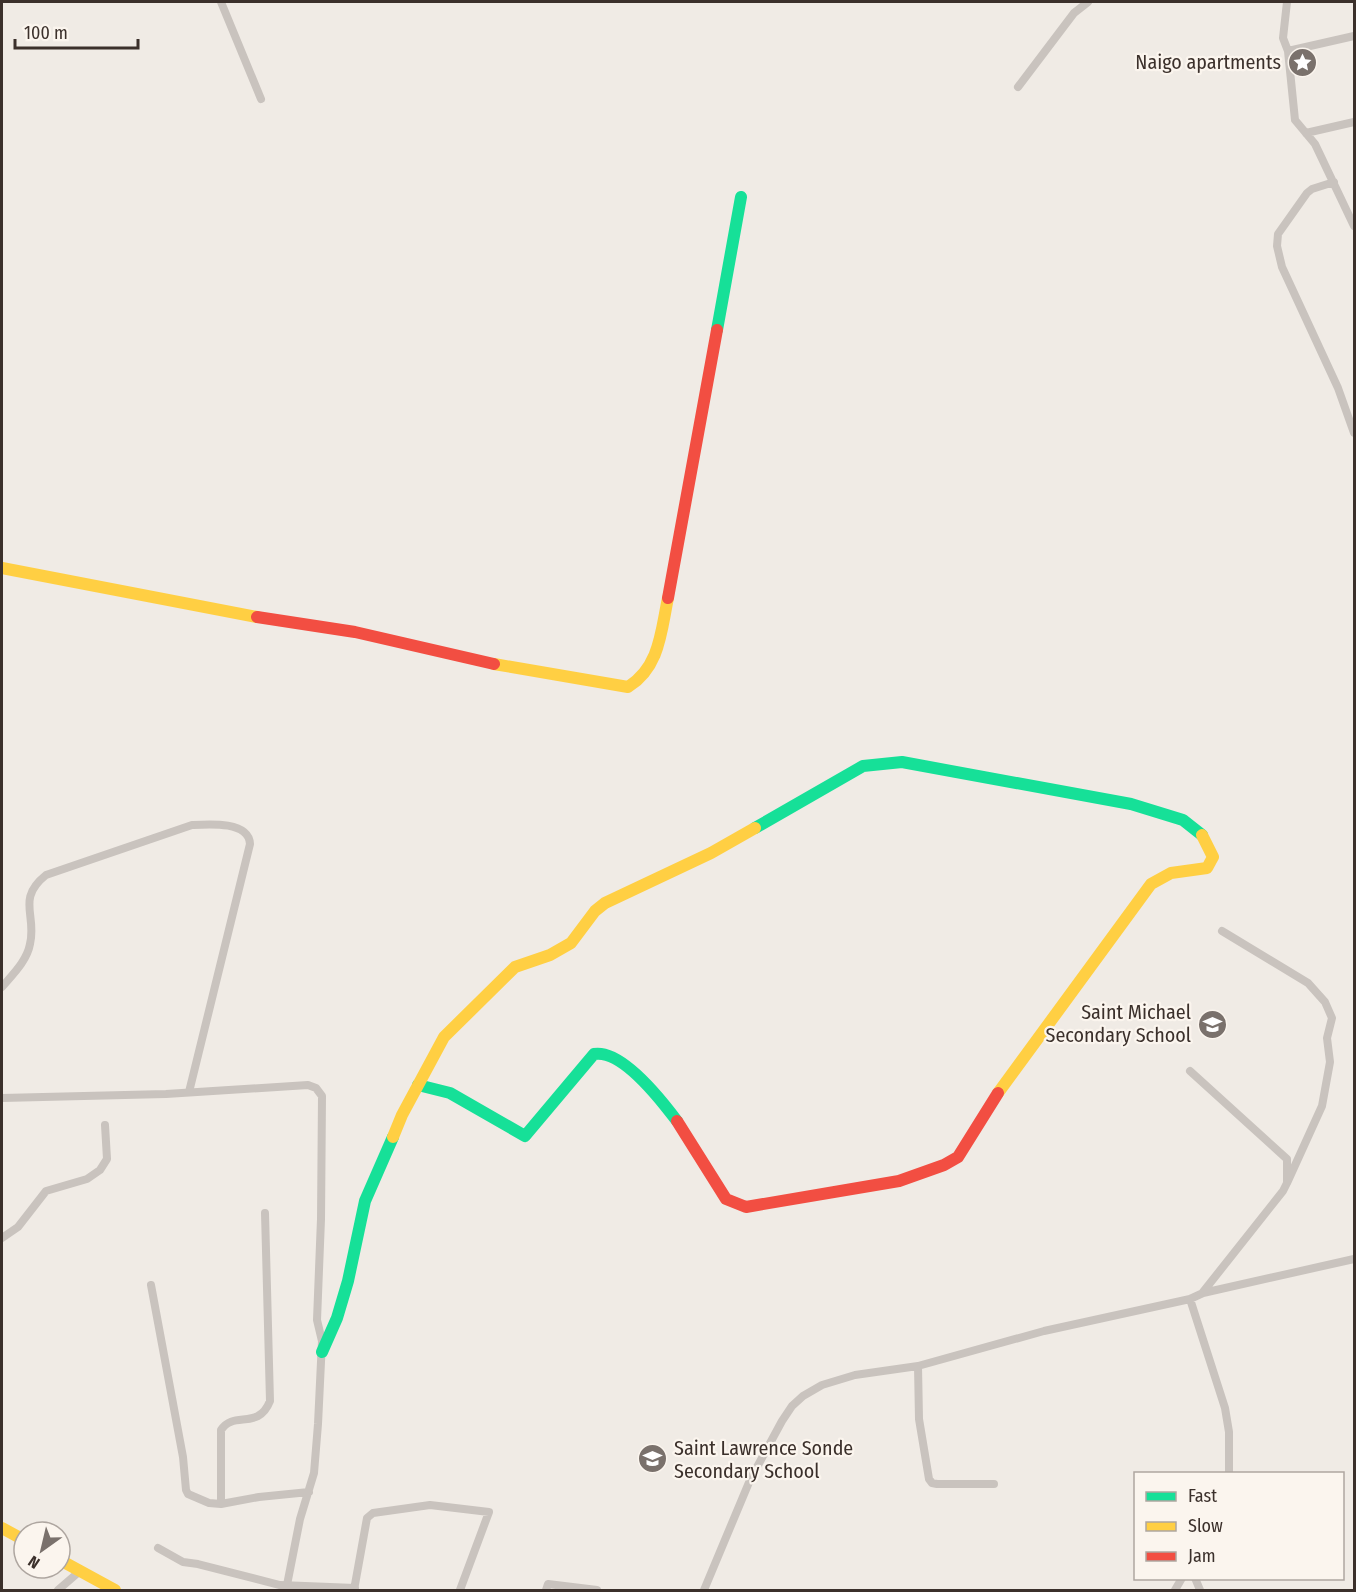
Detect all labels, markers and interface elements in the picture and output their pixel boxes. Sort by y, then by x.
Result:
scale bar [15,12,138,50]
text: 100 m [24,22,68,44]
place icon: Naigo apartments [1286,46,1318,78]
place label: Naigo apartments [1135,50,1281,74]
place label: Saint Michael Secondary School [1046,1000,1191,1047]
school or university icon: Saint Michael Secondary School [1196,1008,1228,1040]
place label: Saint Lawrence Sonde Secondary School [674,1436,853,1483]
school or university icon: Saint Lawrence Sonde Secondary School [637,1443,669,1475]
legend [1134,1472,1344,1580]
text: Fast [1188,1485,1217,1507]
text: Slow [1188,1515,1223,1537]
north arrow [12,1520,72,1580]
text: Jam [1188,1545,1216,1567]
text: N [25,1551,43,1573]

